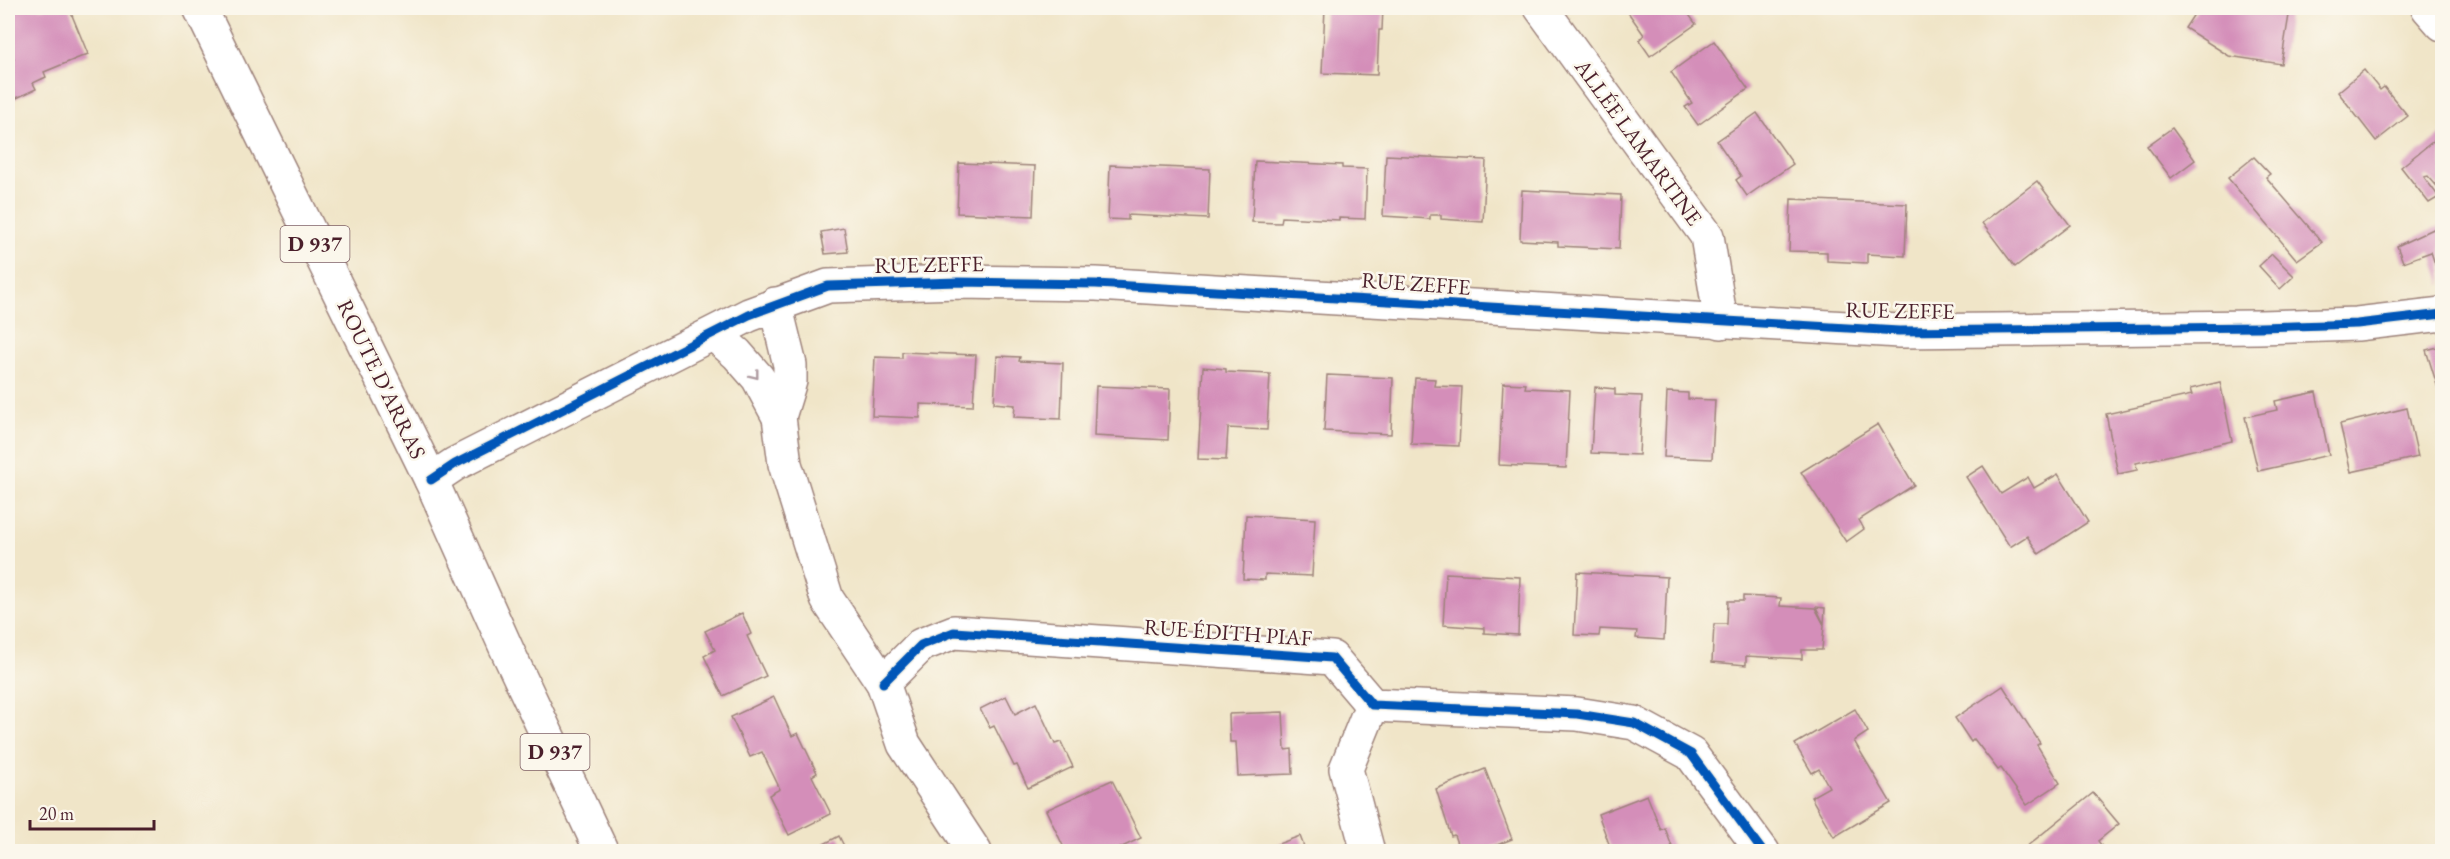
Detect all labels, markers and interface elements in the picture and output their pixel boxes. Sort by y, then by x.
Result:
street label: ALLÉE LAMARTINE [1568,53,1709,231]
road number: D 937 [280,226,350,262]
street label: RUE ZEFFE [874,249,984,280]
street label: RUE ZEFFE [1360,265,1472,302]
street label: ROUTE D'ARRAS [330,295,433,464]
street label: RUE ZEFFE [1845,295,1955,326]
one-way arrow [747,368,758,379]
street label: RUE ÉDITH PIAF [1143,612,1313,653]
road number: D 937 [520,734,590,770]
scale bar [30,793,154,831]
text: 20 m [39,802,74,825]

